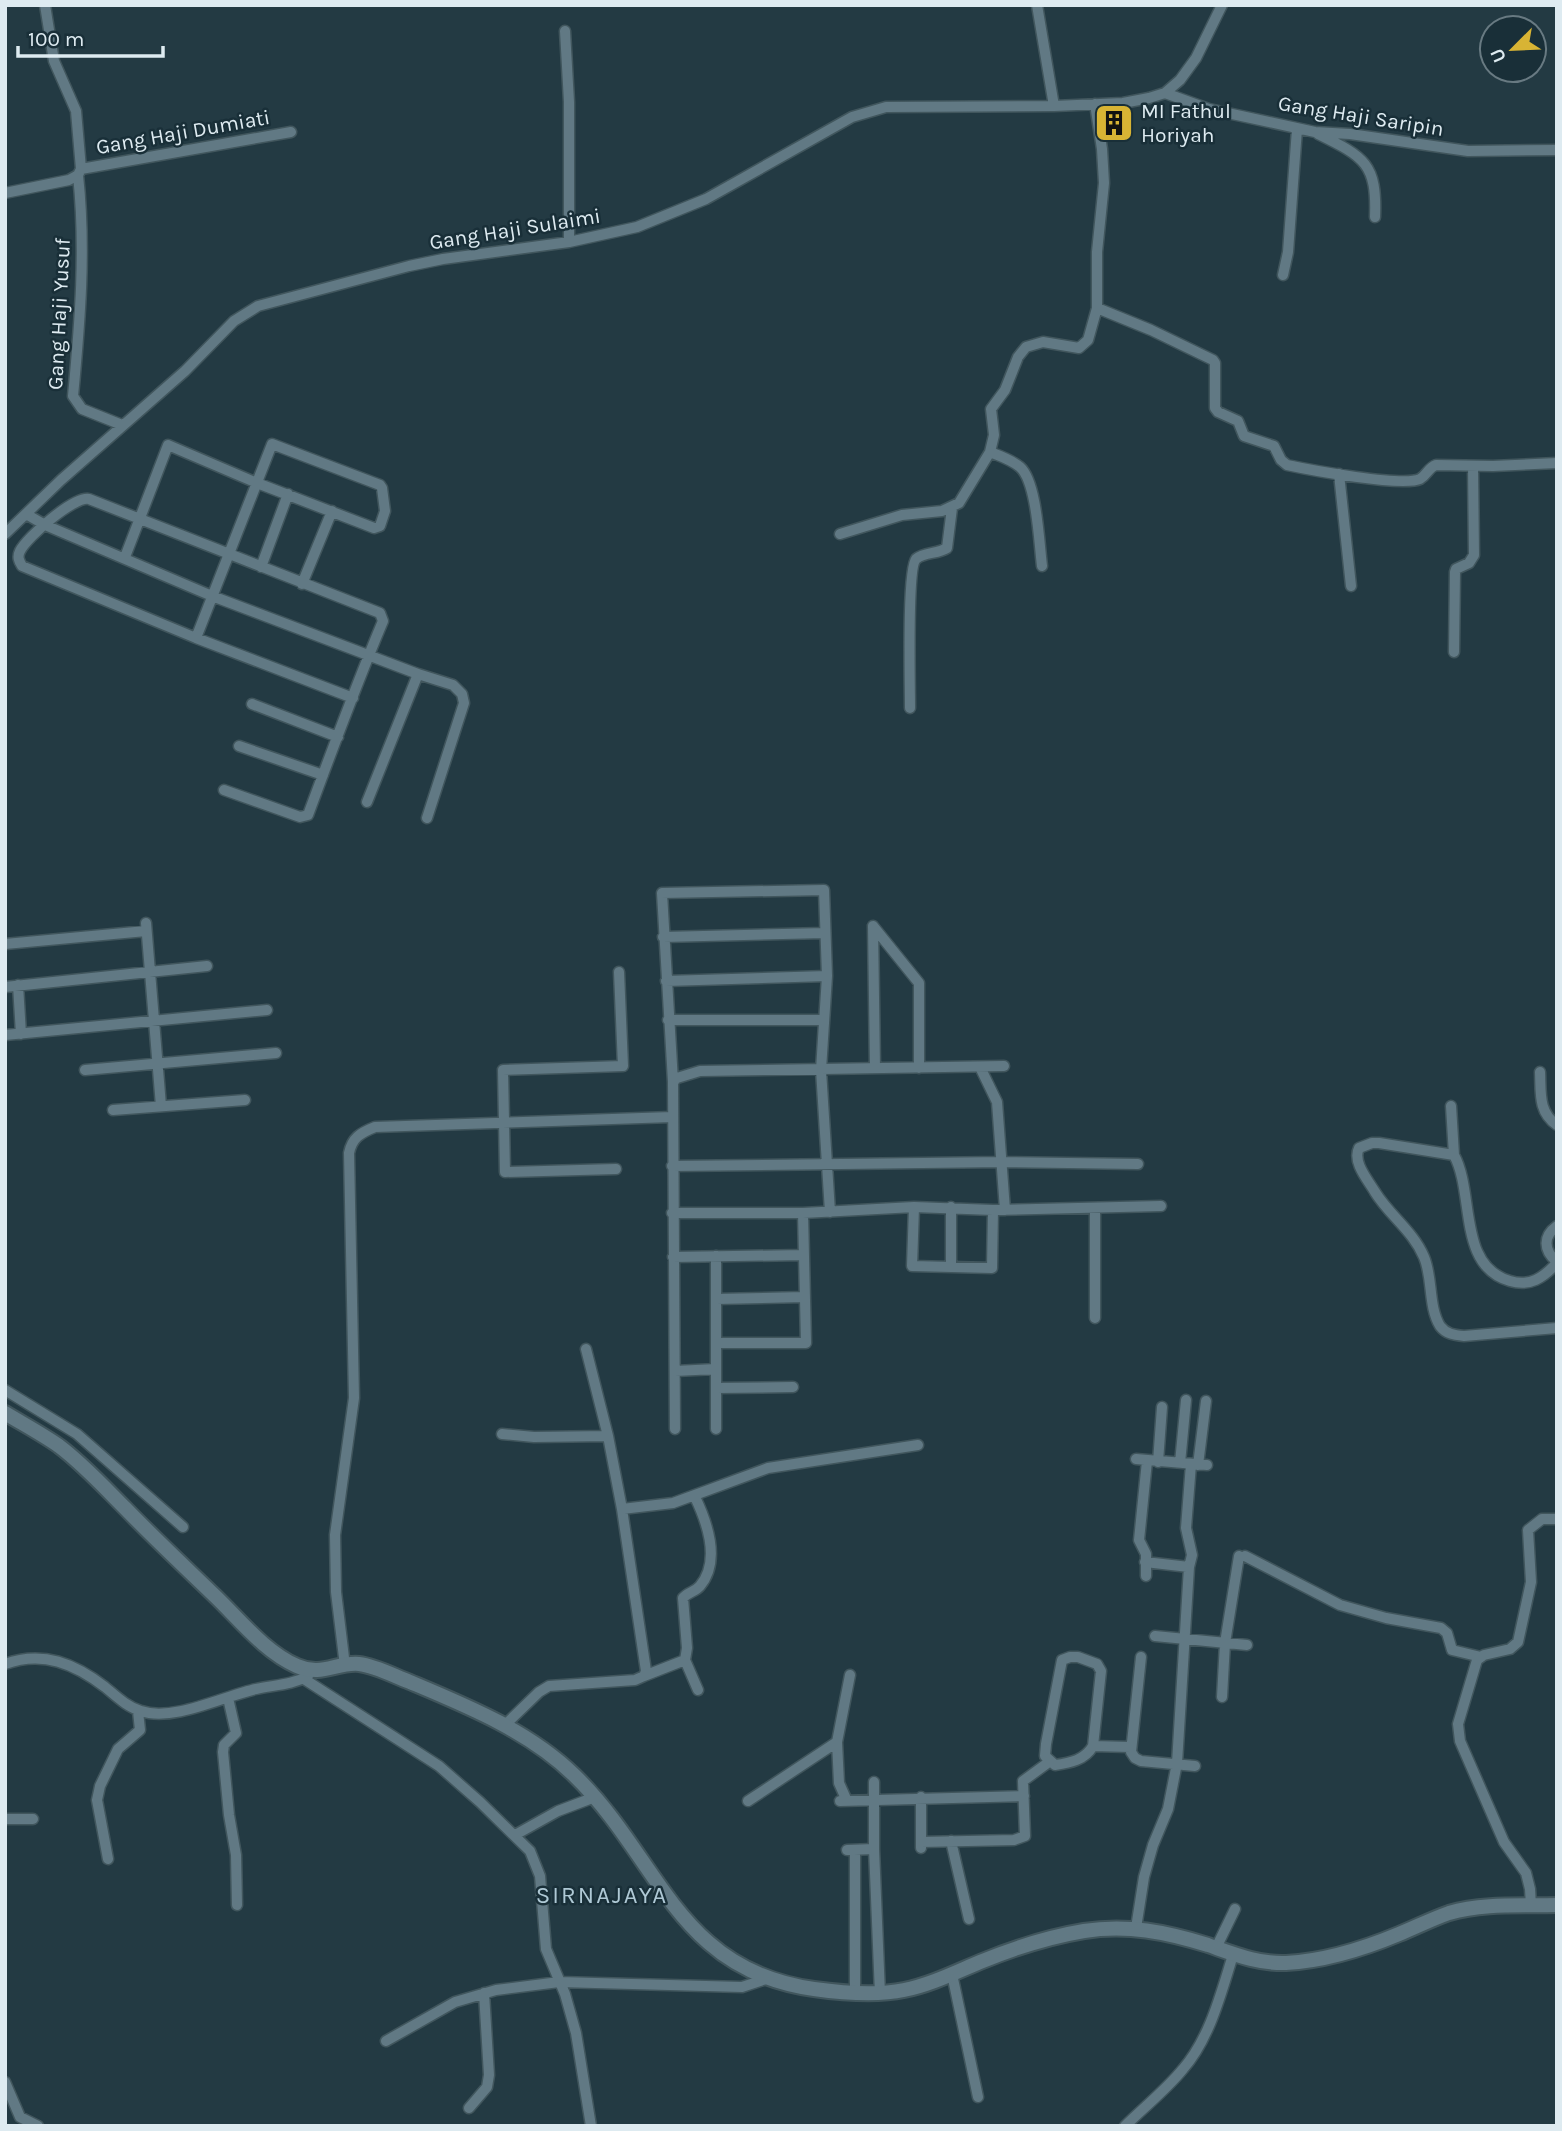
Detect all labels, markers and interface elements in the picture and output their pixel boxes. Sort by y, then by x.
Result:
scale bar [18,14,163,58]
north arrow [1478,14,1548,84]
text: 100 m [28,27,85,51]
text: U [1486,45,1511,66]
street label: Gang Haji Saripin [1276,91,1446,141]
place label: MI Fathul Horiyah [1141,99,1231,147]
building icon: MI Fathul Horiyah [1093,102,1135,144]
street label: Gang Haji Dumiati [94,105,272,159]
street label: Gang Haji Sulaimi [428,204,602,254]
street label: Gang Haji Yusuf [43,237,75,390]
district label: SIRNAJAYA [536,1881,668,1909]

